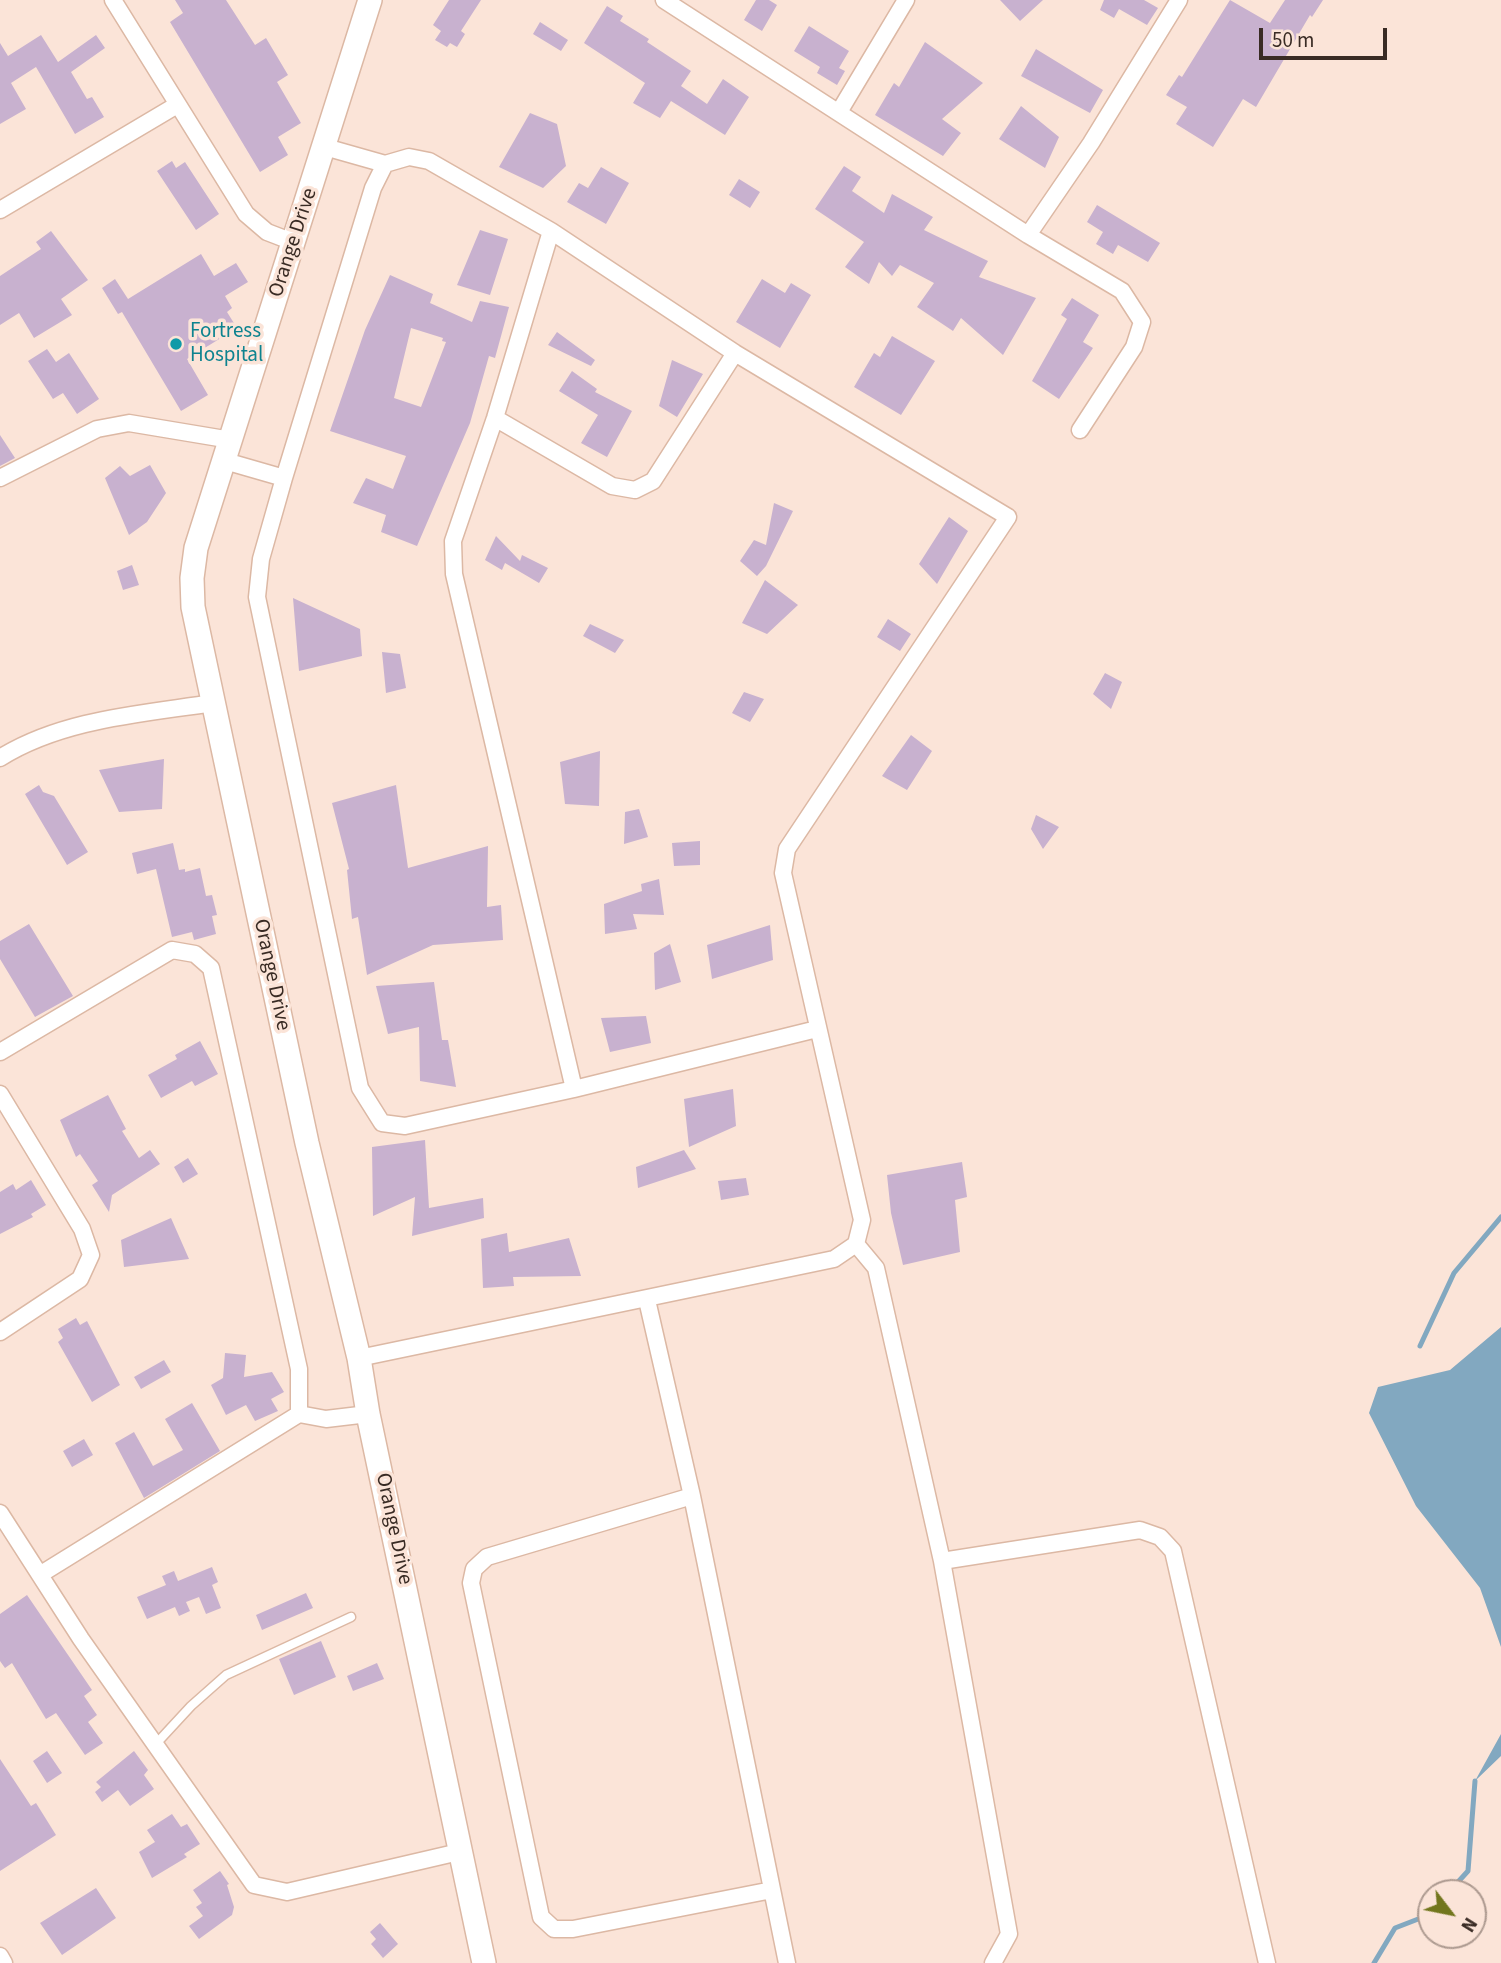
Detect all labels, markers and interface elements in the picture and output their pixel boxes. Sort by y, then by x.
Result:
scale bar [1263,14,1391,58]
text: 50 m [1272,25,1314,55]
street label: Orange Drive [265,185,323,301]
place label: Fortress Hospital [190,319,263,369]
marker: Fortress Hospital [168,336,184,352]
street label: Orange Drive [247,917,295,1033]
street label: Orange Drive [369,1471,417,1587]
north arrow [1417,1879,1487,1949]
text: N [1454,1912,1483,1937]

